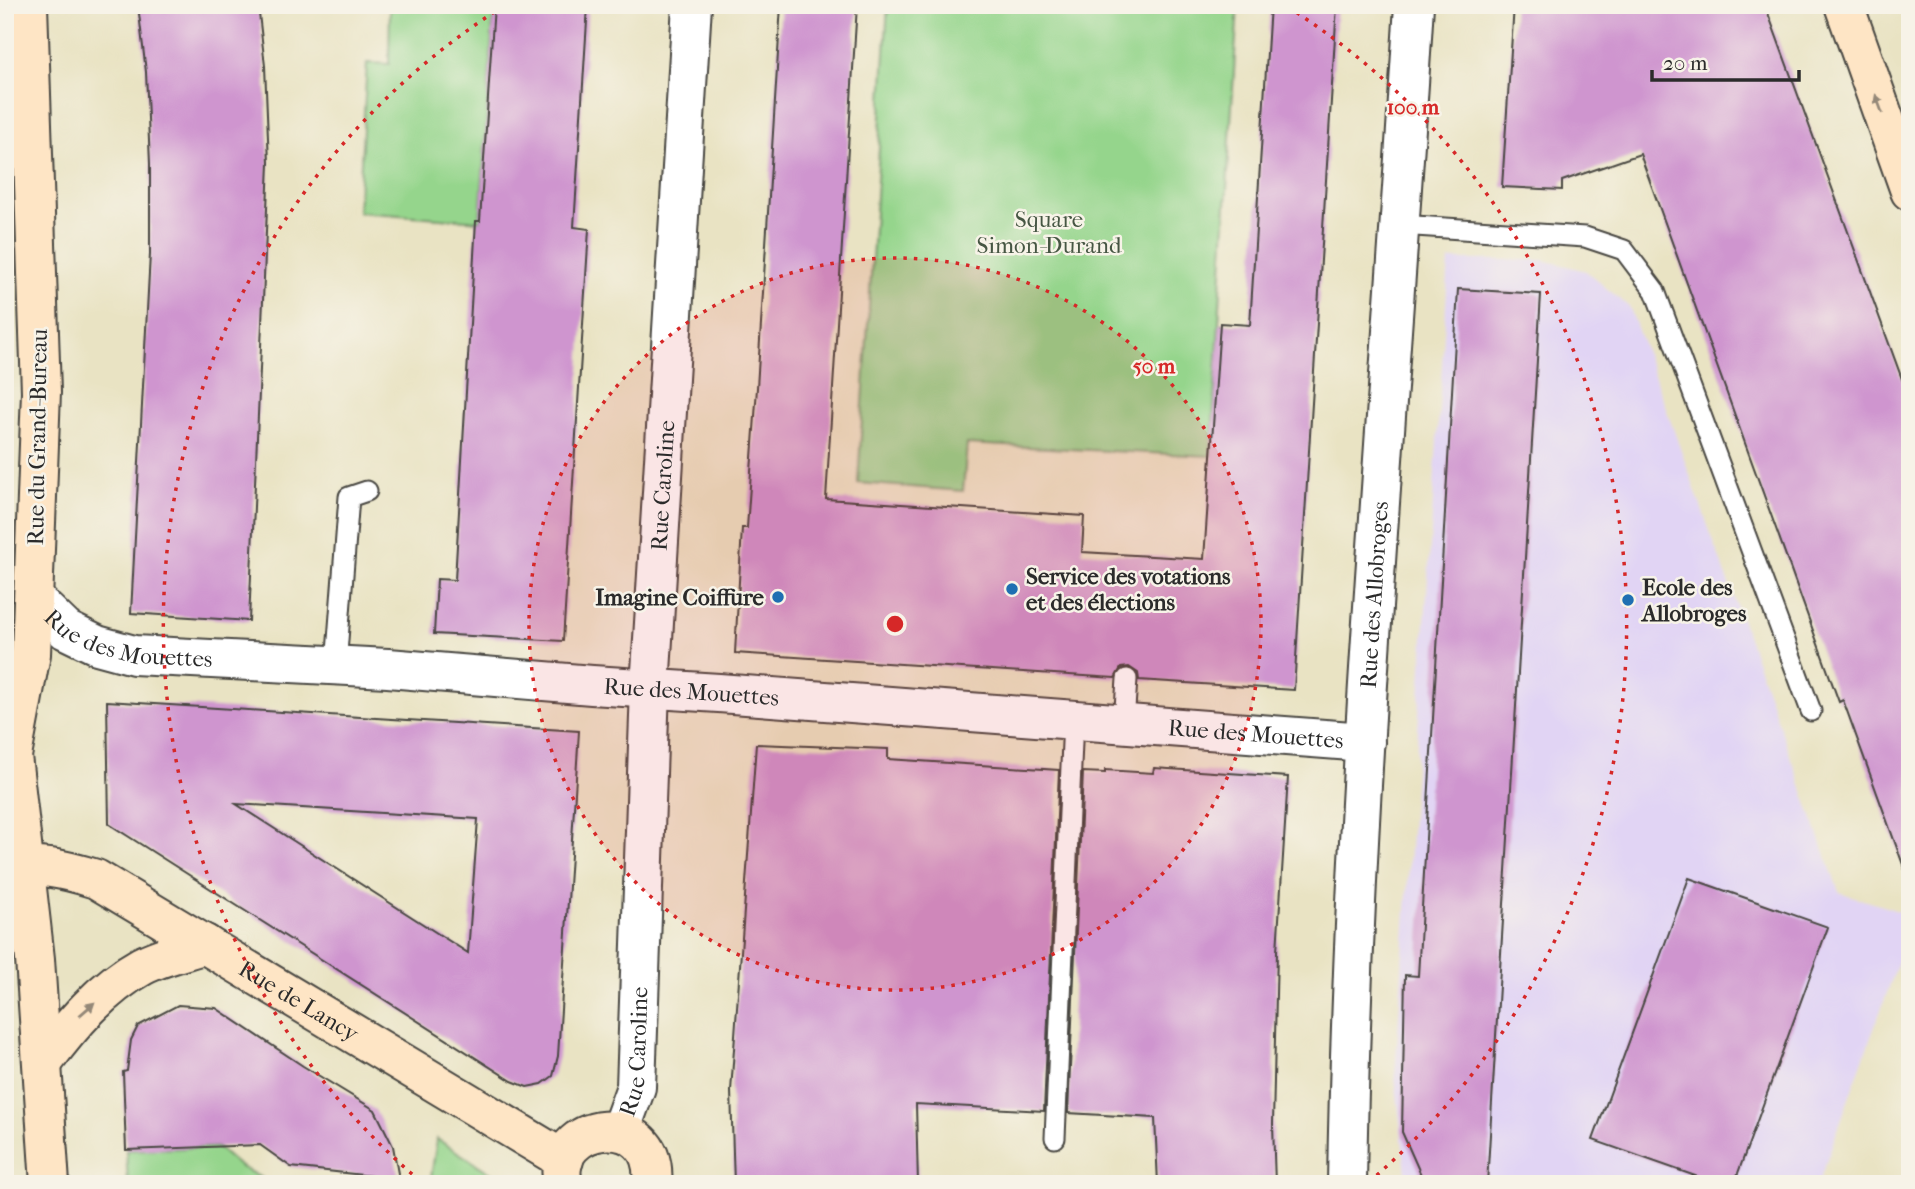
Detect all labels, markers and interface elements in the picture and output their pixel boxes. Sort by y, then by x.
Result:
scale bar [1652,38,1800,82]
text: 20 m [1663,51,1708,75]
one-way arrow [1873,93,1884,114]
text: 100 m [1387,95,1440,119]
park label: Square Simon-Durand [976,206,1122,259]
street label: Rue du Grand-Bureau [22,328,53,546]
text: 50 m [1133,354,1176,378]
street label: Rue Caroline [645,419,680,551]
street label: Rue des Allobroges [1355,500,1394,689]
place label: Service des votations et des élections [1026,563,1231,616]
place label: Ecole des Allobroges [1640,574,1747,627]
marker: Service des votations et des élections [1004,581,1020,597]
place label: Imagine Coiffure [595,584,765,611]
marker: Imagine Coiffure [770,589,786,605]
marker: Ecole des Allobroges [1620,592,1636,608]
street label: Rue des Mouettes [39,604,213,673]
centre of rings [883,612,907,636]
street label: Rue des Mouettes [603,673,780,712]
street label: Rue des Mouettes [1167,714,1344,754]
street label: Rue de Lancy [234,955,364,1048]
street label: Rue Caroline [613,986,654,1120]
one-way arrow [79,1002,96,1017]

